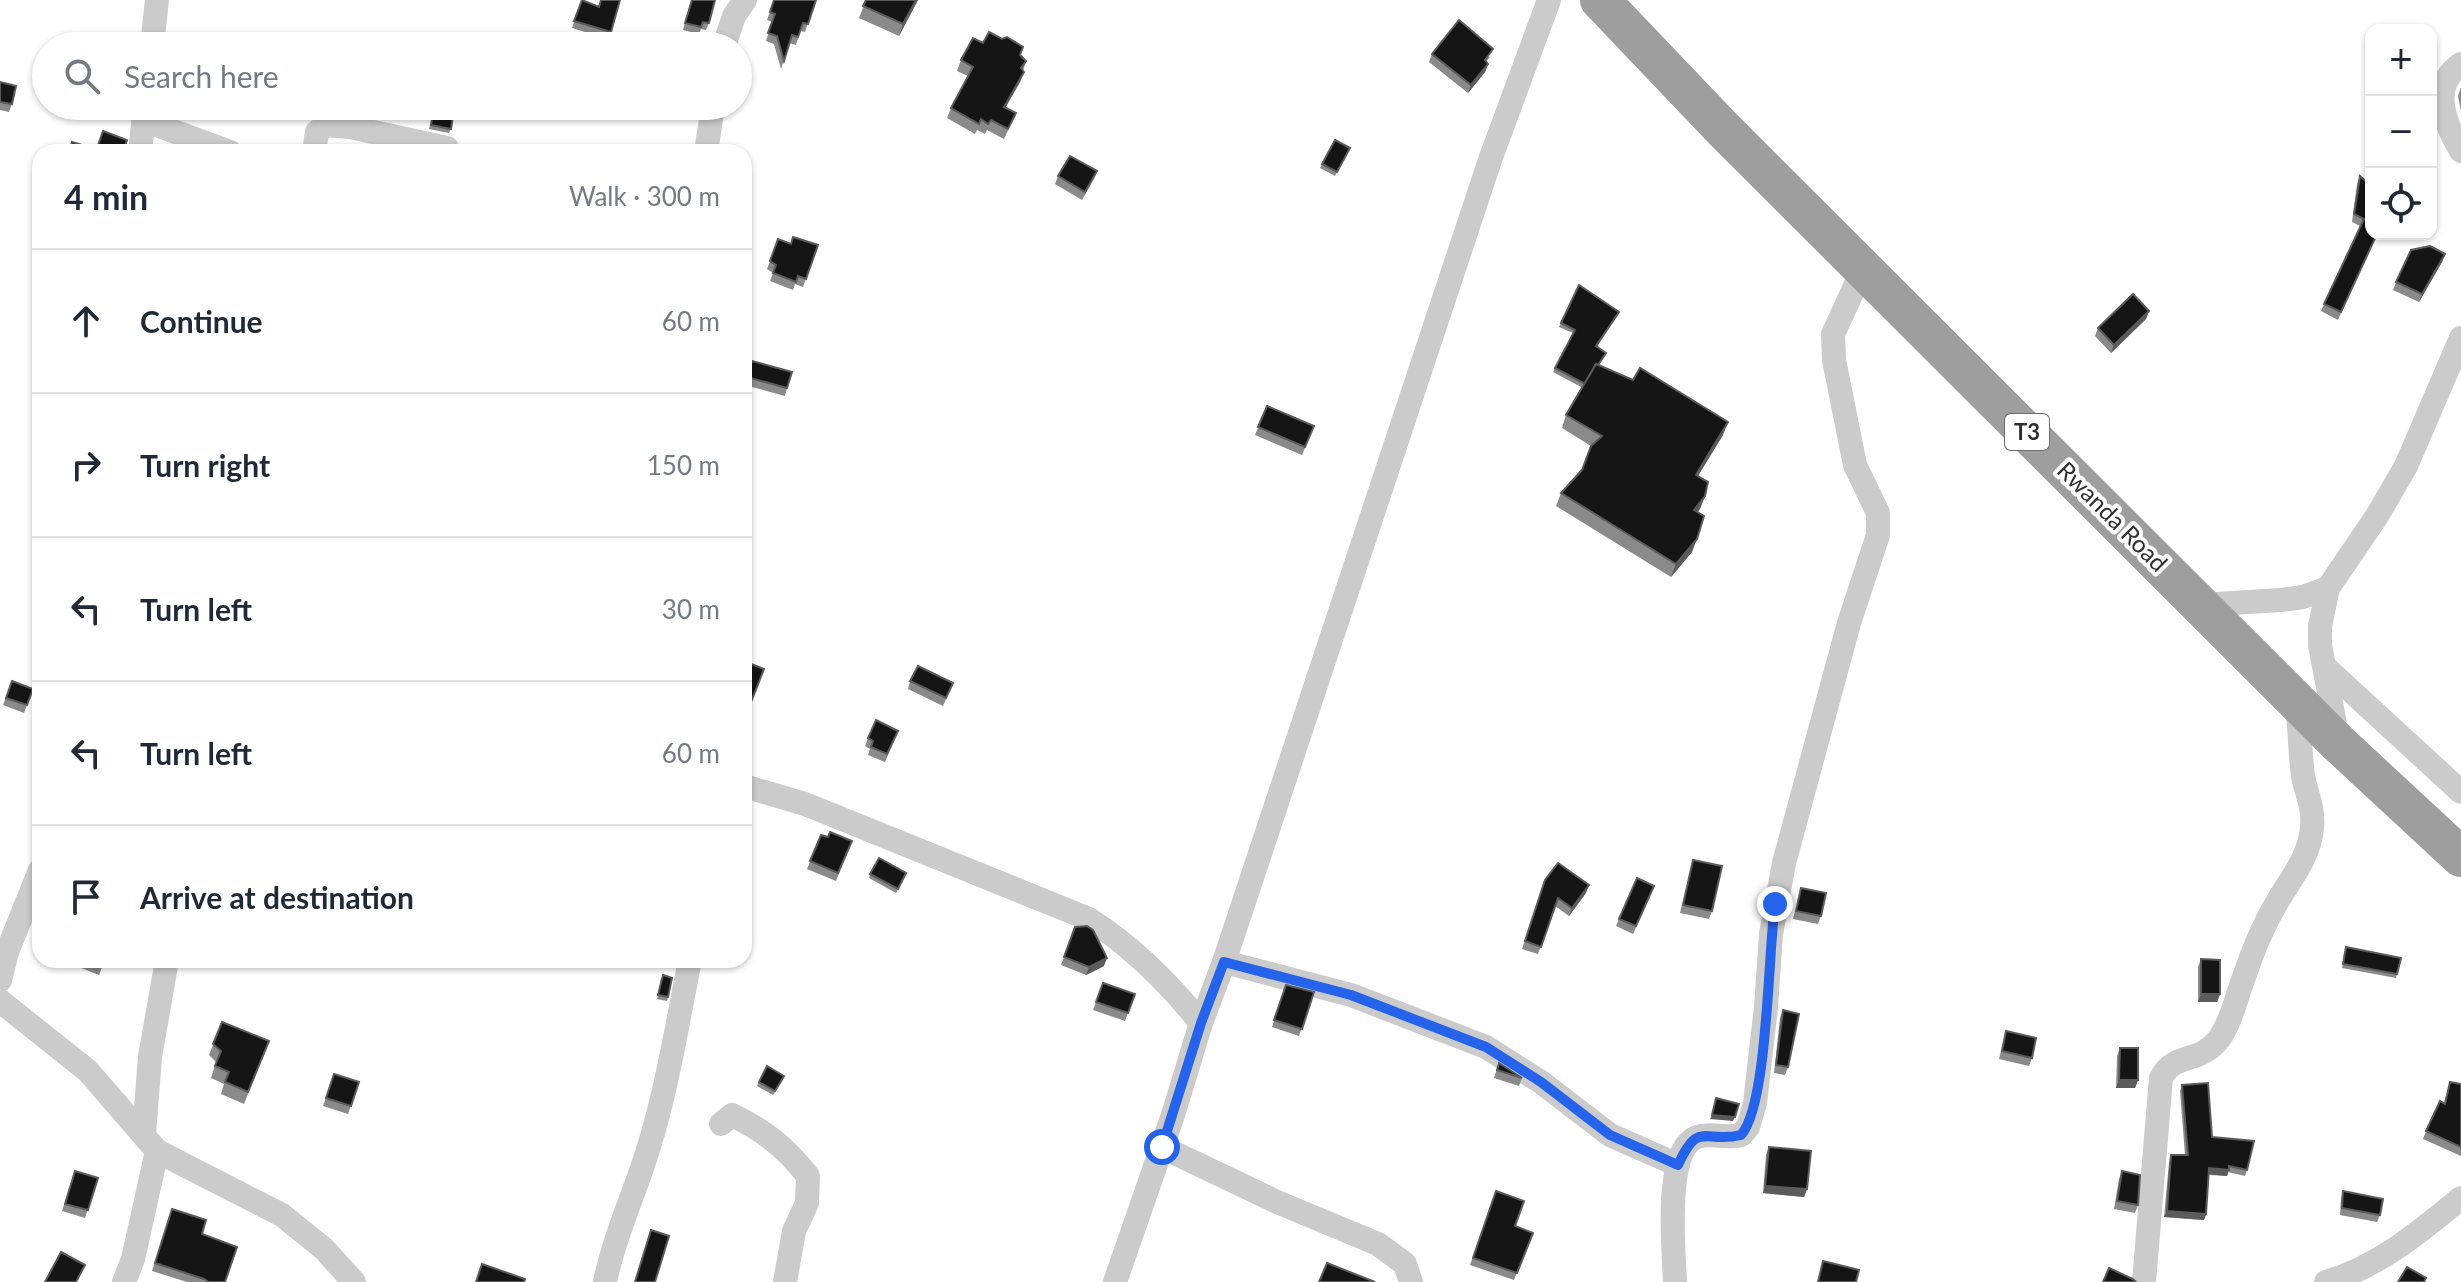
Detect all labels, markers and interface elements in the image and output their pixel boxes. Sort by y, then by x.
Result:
map controls [2365,24,2437,240]
button: + [2365,24,2437,96]
search box [32,32,752,120]
icon: search [60,54,104,98]
text: Search here [124,58,279,94]
button: − [2365,96,2437,168]
button: locate [2365,168,2437,240]
text: 4 min [64,176,148,217]
text: Walk · 300 m [569,180,720,212]
icon: ahead [64,299,108,343]
text: Continue [140,303,263,339]
text: 60 m [662,305,720,337]
road number: T3 [2005,414,2049,450]
icon: right [64,443,108,487]
text: Turn right [140,447,270,483]
text: 150 m [647,449,720,481]
street label: Rwanda Road [2052,455,2174,577]
icon: left [64,587,108,631]
text: Turn left [140,591,252,627]
text: 30 m [662,593,720,625]
icon: left [64,731,108,775]
text: Turn left [140,735,252,771]
text: 60 m [662,737,720,769]
icon: arrive [64,875,108,919]
text: Arrive at destination [140,879,414,915]
route end [1757,886,1793,922]
route start [1144,1129,1180,1165]

